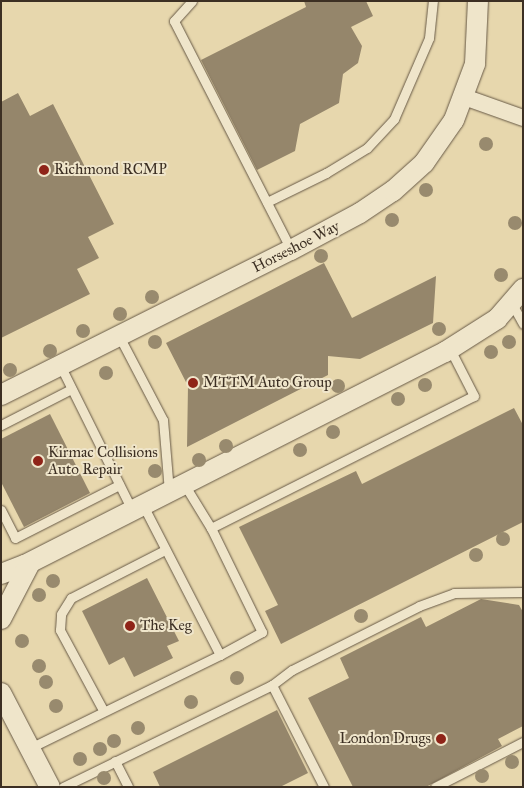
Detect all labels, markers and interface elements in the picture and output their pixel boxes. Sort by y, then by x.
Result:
place label: Richmond RCMP [54,161,167,179]
marker: Richmond RCMP [38,164,50,176]
street label: Horseshoe Way [249,217,343,277]
place label: MTTM Auto Group [203,374,332,392]
marker: MTTM Auto Group [187,377,199,389]
place label: Kirmac Collisions Auto Repair [48,443,158,478]
marker: Kirmac Collisions Auto Repair [32,455,44,467]
place label: The Keg [140,617,192,635]
marker: The Keg [124,620,136,632]
place label: London Drugs [340,730,431,748]
marker: London Drugs [435,733,447,745]

